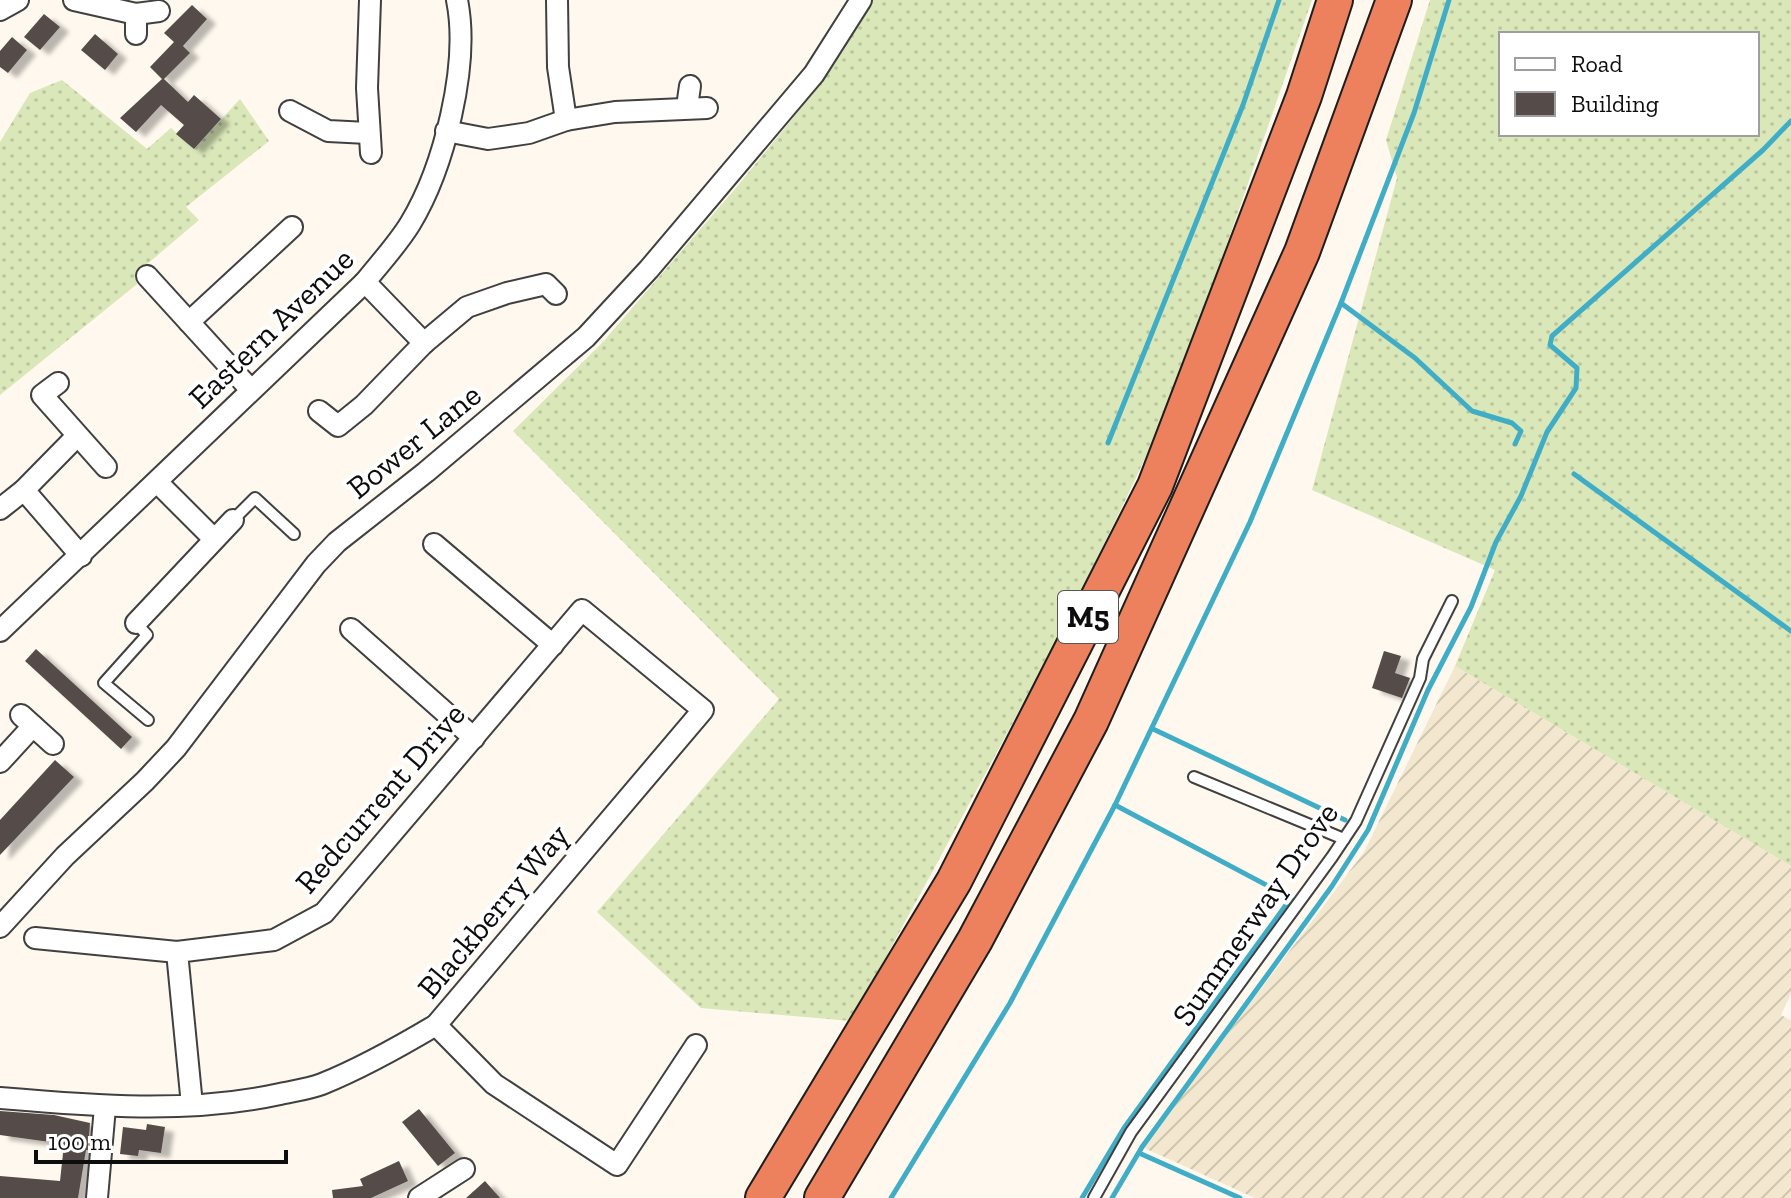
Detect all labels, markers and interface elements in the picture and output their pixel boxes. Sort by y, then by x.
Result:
legend [1499,32,1759,136]
text: Road [1571,49,1623,78]
text: Building [1571,89,1659,118]
street label: Eastern Avenue [181,240,361,416]
street label: Bower Lane [339,376,489,506]
road number: M5 [1058,591,1118,643]
street label: Redcurrent Drive [287,695,473,901]
street label: Summerway Drove [1164,795,1346,1033]
street label: Blackberry Way [409,816,577,1006]
scale bar [36,1114,286,1164]
text: 100 m [48,1127,111,1156]

